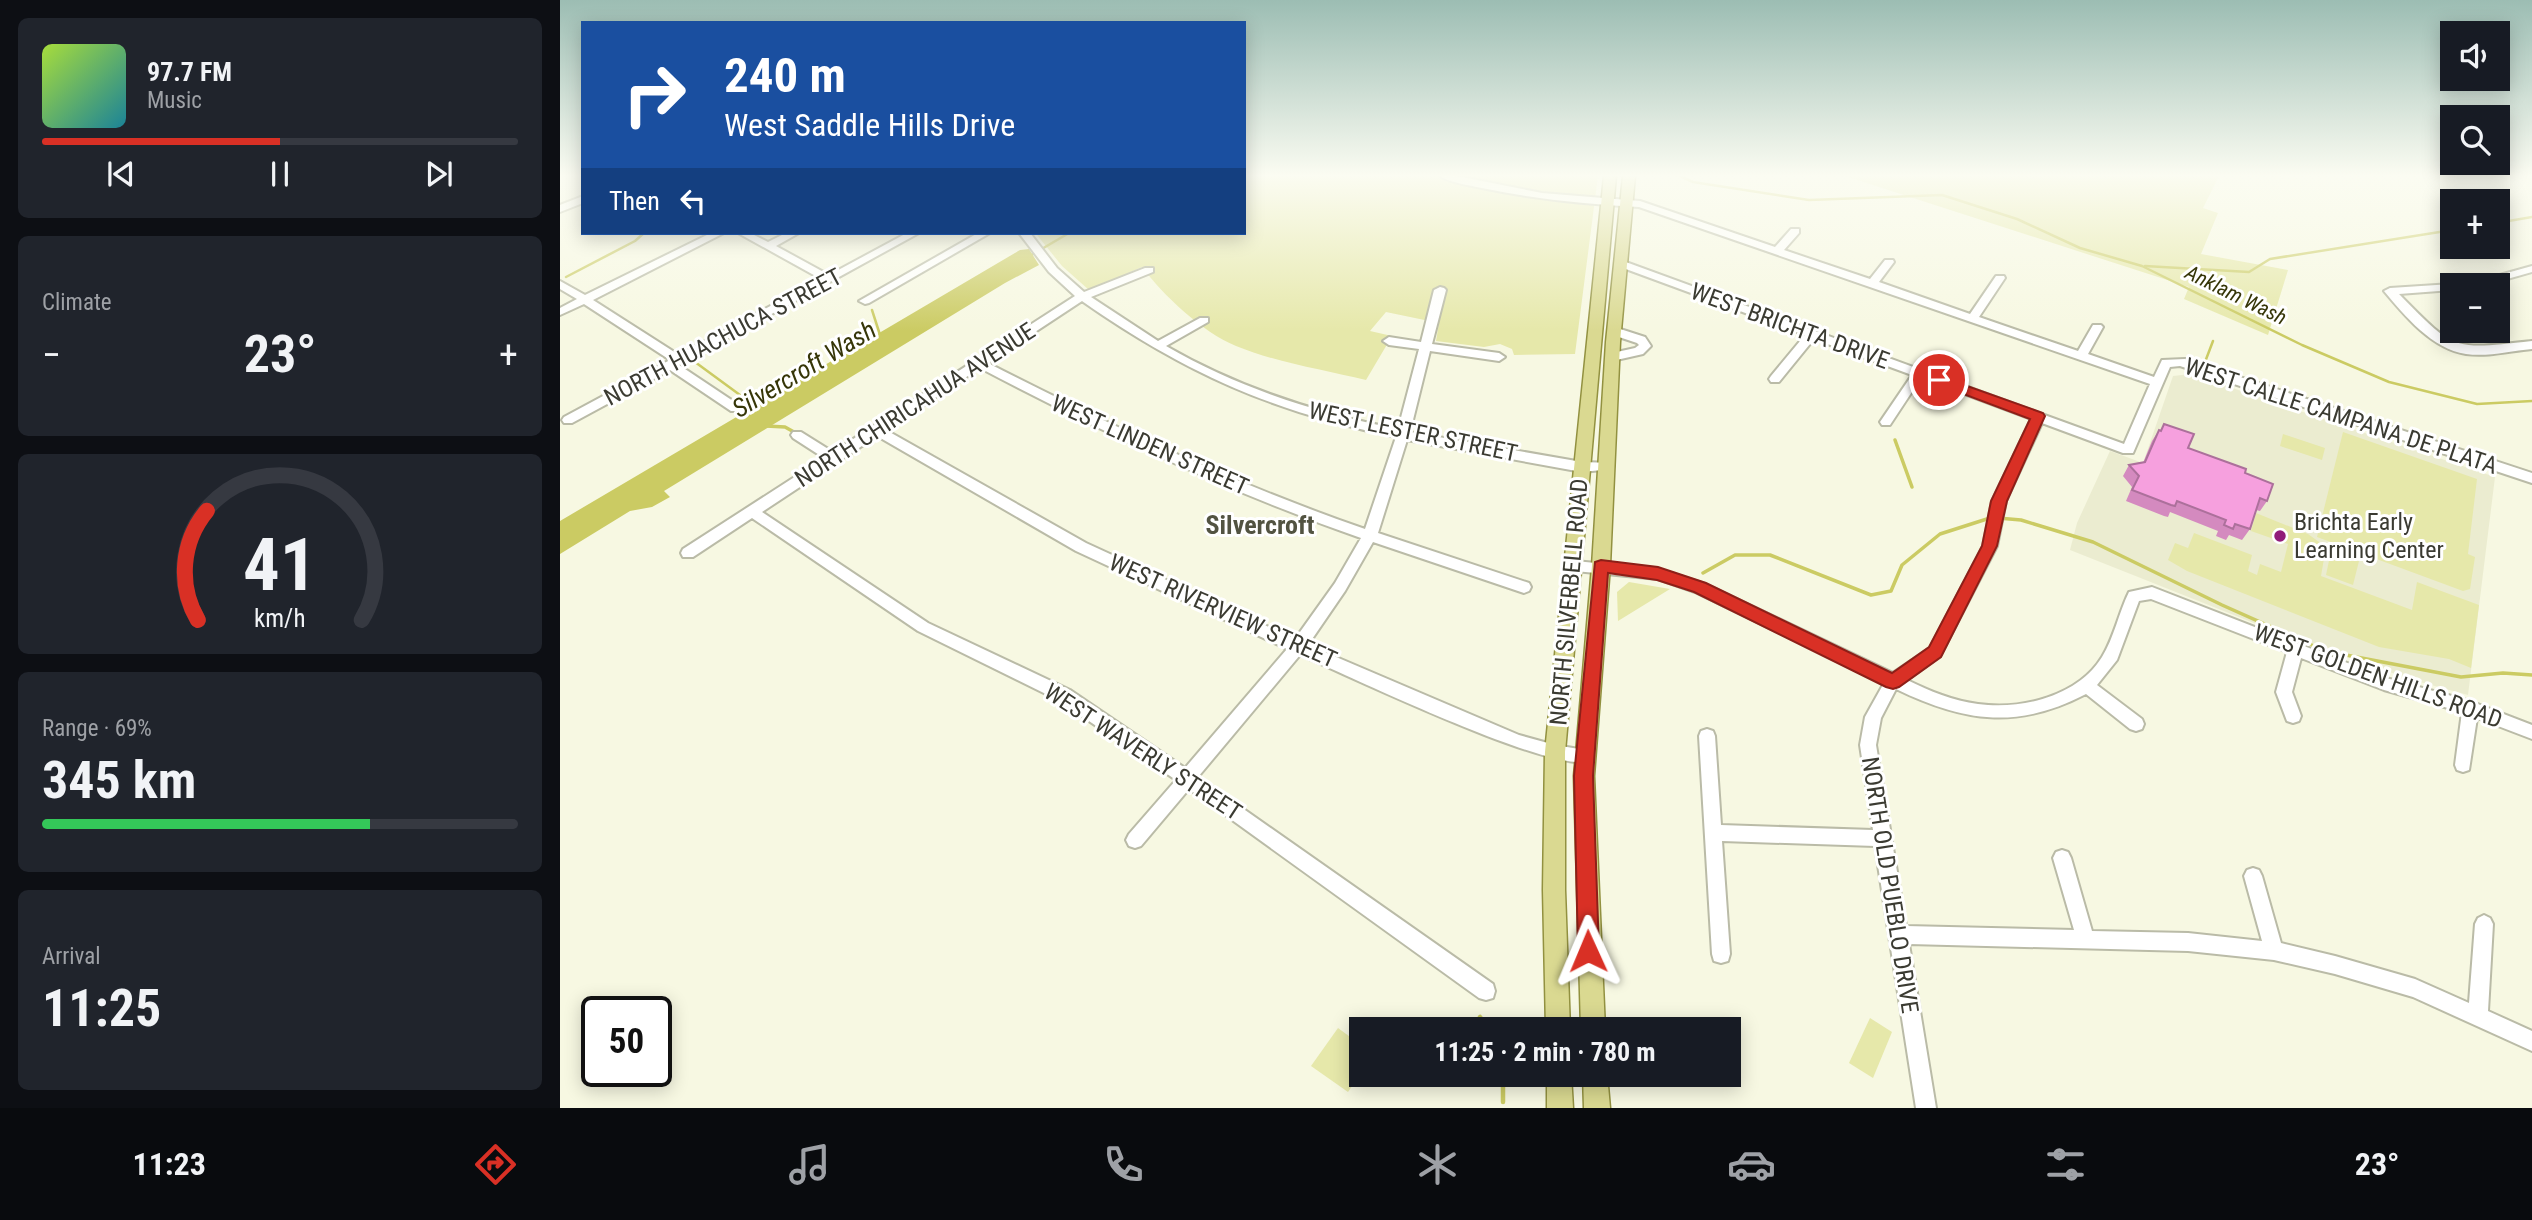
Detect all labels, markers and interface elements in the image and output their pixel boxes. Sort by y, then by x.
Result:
map controls [2440,21,2510,343]
button: sound [2440,21,2510,91]
text: 240 m [724,47,846,104]
icon: right [609,49,700,140]
text: 97.7 FM [147,57,232,87]
text: Music [147,87,202,114]
button: search [2440,105,2510,175]
text: West Saddle Hills Drive [724,106,1015,144]
icon: previous [102,155,140,193]
icon: pause [261,155,299,193]
icon: next [420,155,458,193]
icon: left [674,182,712,220]
text: Then [609,186,660,216]
button: + [2440,189,2510,259]
water label: Anklam Wash [2181,260,2290,330]
street label: NORTH HUACHUCA STREET [599,262,847,412]
button: − [2440,273,2510,343]
street label: WEST BRICHTA DRIVE [1687,277,1893,375]
text: Climate [42,289,112,316]
water label: Silvercroft Wash [727,314,881,424]
street label: NORTH CHIRICAHUA AVENUE [790,317,1040,493]
text: 23° [244,324,316,385]
text: − [42,333,61,377]
text: + [499,333,518,377]
pin [1909,350,1969,410]
street label: WEST CALLE CAMPANA DE PLATA [2181,352,2501,480]
icon: arrive [1920,361,1958,399]
street label: WEST LINDEN STREET [1047,389,1253,501]
street label: WEST LESTER STREET [1306,396,1520,468]
street label: NORTH SILVERBELL ROAD [1544,477,1594,727]
place label: Brichta Early Learning Center [2294,508,2444,564]
district label: Silvercroft [1206,510,1315,540]
text: 41 [243,522,317,608]
marker: Brichta Early Learning Center [2272,528,2288,544]
street label: WEST RIVERVIEW STREET [1105,548,1341,674]
text: km/h [254,604,306,633]
street label: WEST GOLDEN HILLS ROAD [2250,618,2506,734]
street label: WEST WAVERLY STREET [1039,678,1247,826]
text: Range · 69% [42,715,152,742]
text: 345 km [42,750,196,811]
street label: NORTH OLD PUEBLO DRIVE [1856,755,1924,1015]
position arrow [1551,914,1625,988]
text: Arrival [42,943,101,970]
text: 11:25 [42,978,161,1039]
speed limit sign: 50 [581,996,672,1087]
text: 11:25 · 2 min · 780 m [1435,1037,1655,1067]
icon: directions [471,1140,520,1189]
icon: music [785,1140,834,1189]
icon: phone [1099,1140,1148,1189]
icon: climate [1413,1140,1462,1189]
icon: car [1727,1140,1776,1189]
icon: filters [2041,1140,2090,1189]
text: 11:23 [132,1145,206,1183]
text: 23° [2355,1145,2399,1183]

